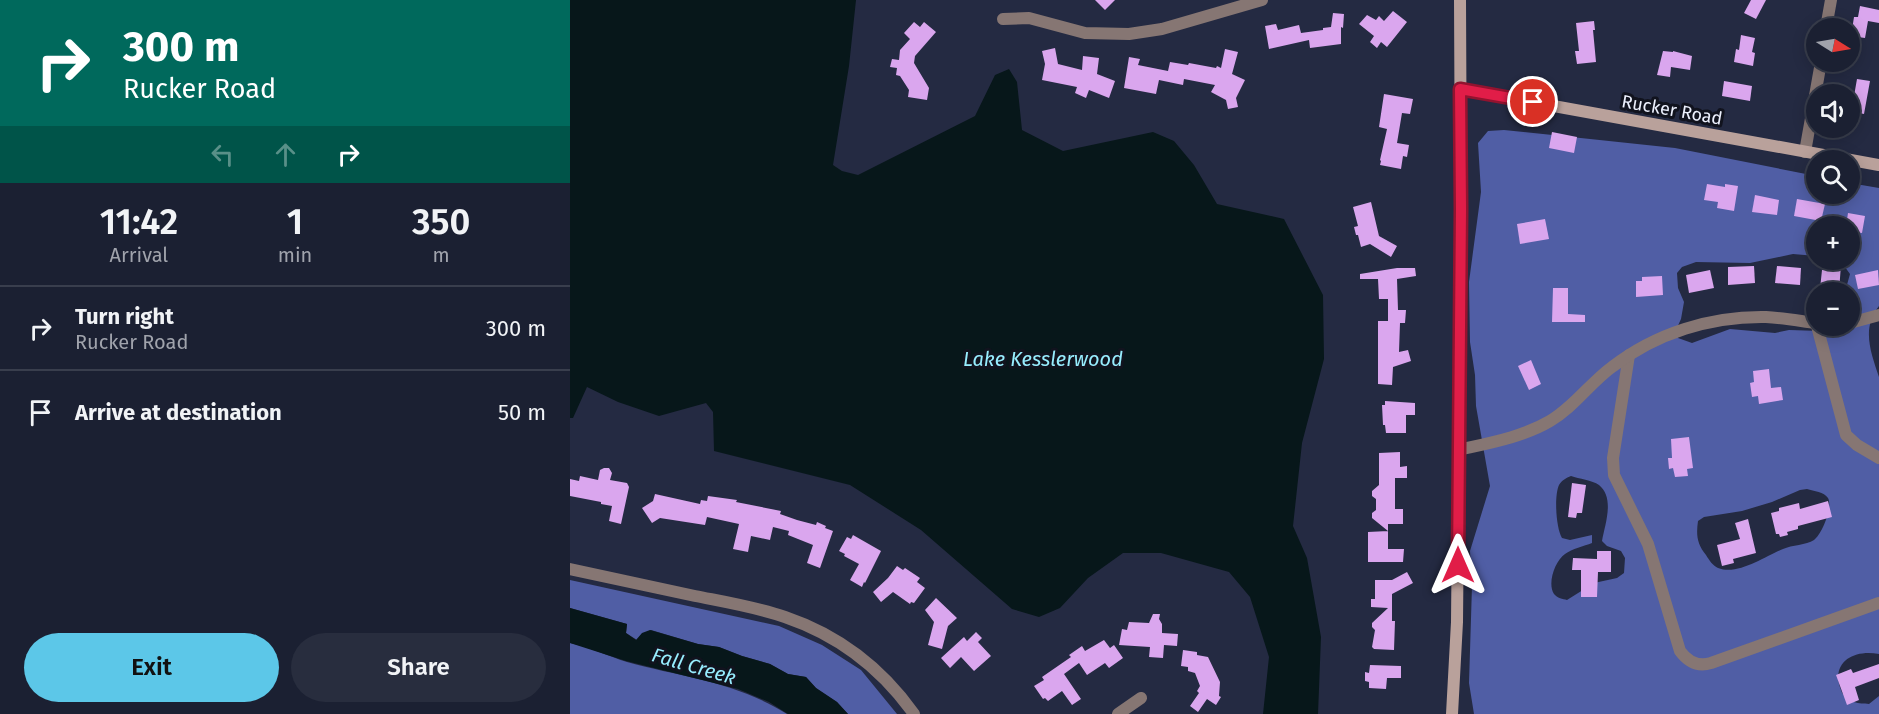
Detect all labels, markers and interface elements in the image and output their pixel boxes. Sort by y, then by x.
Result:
north arrow [1806,18,1860,72]
map controls [1806,18,1860,336]
text: 300 m [123,22,239,72]
icon: right [24,24,102,102]
text: Rucker Road [123,73,276,105]
pin [1507,76,1558,127]
button: sound [1806,84,1860,138]
icon: arrive [1516,85,1549,118]
street label: Rucker Road [1620,90,1724,130]
icon: left [206,138,239,171]
icon: ahead [269,138,302,171]
icon: right [332,138,365,171]
button: search [1806,150,1860,204]
text: 11:42 [100,200,178,244]
text: 1 [287,200,303,244]
text: 350 [412,200,470,244]
button: + [1806,216,1860,270]
text: Arrival [110,243,168,267]
text: min [278,243,312,267]
text: m [433,243,450,267]
button: − [1806,282,1860,336]
text: Turn right [75,303,174,330]
icon: right [24,312,57,345]
text: 300 m [486,315,546,342]
text: Rucker Road [75,330,188,354]
water label: Lake Kesslerwood [963,347,1123,371]
icon: arrive [24,396,57,429]
text: Arrive at destination [75,399,282,426]
text: 50 m [498,399,546,426]
position arrow [1426,533,1490,597]
button: Exit [24,633,279,702]
button: Share [291,633,546,702]
water label: Fall Creek [649,643,739,689]

